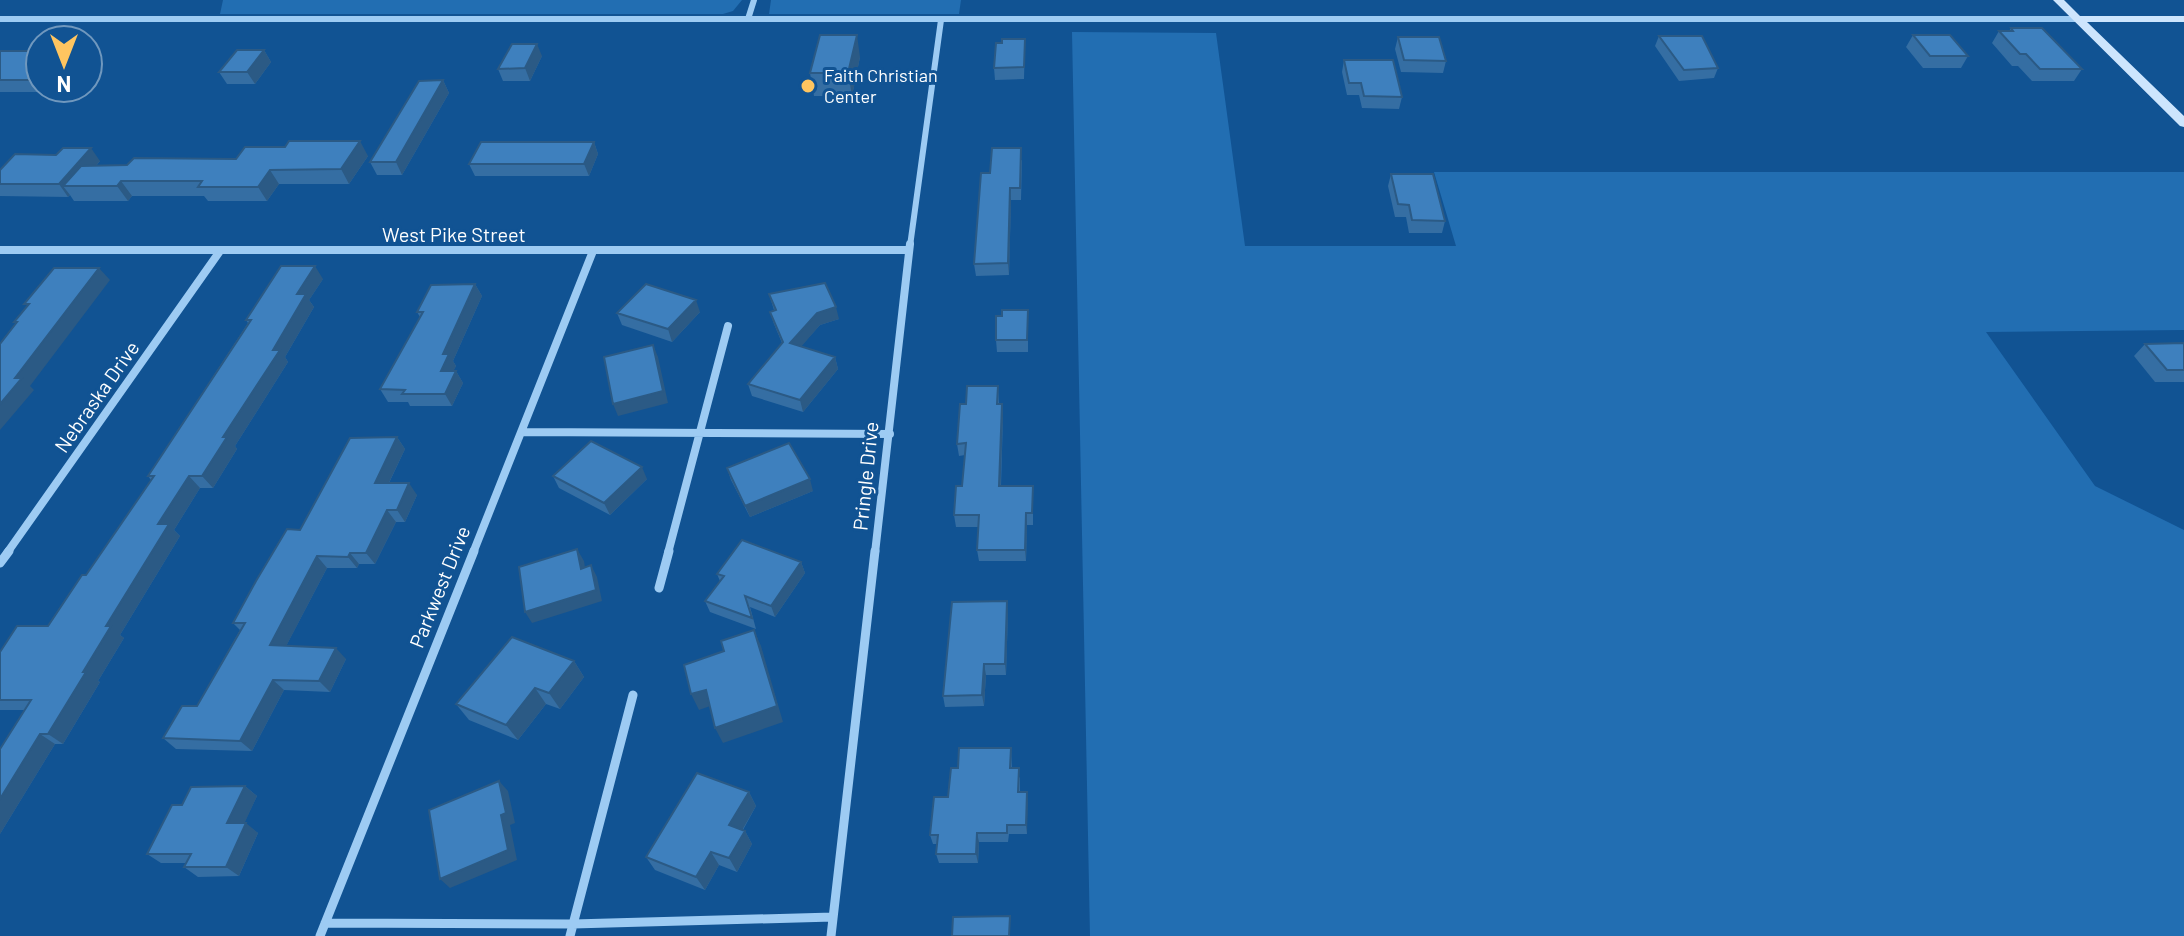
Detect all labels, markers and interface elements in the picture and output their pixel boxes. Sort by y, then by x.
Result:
north arrow [24,24,104,104]
place label: Faith Christian Center [824,64,938,107]
text: N [57,72,71,98]
marker: Faith Christian Center [799,77,817,95]
street label: West Pike Street [382,222,526,246]
street label: Nebraska Drive [49,336,144,457]
street label: Pringle Drive [847,420,883,532]
street label: Parkwest Drive [404,522,474,651]

